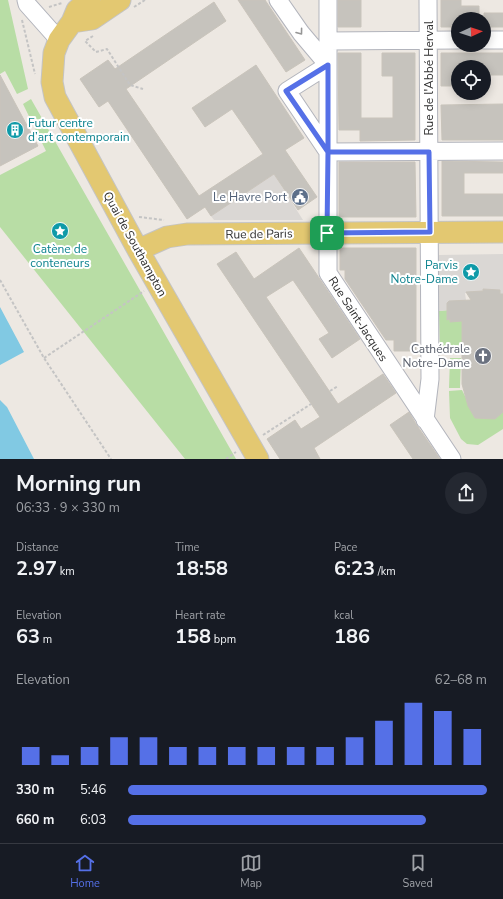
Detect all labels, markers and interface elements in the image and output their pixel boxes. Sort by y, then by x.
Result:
north arrow [451,12,491,52]
map controls [451,12,491,100]
street label: Rue de l'Abbé Herval [421,20,437,135]
one-way arrow [296,28,303,35]
button: locate [451,60,491,100]
place label: Futur centre d’art contemporain [28,115,130,145]
building icon: Futur centre d’art contemporain [5,120,25,140]
public building icon: Le Havre Port [290,187,310,207]
street label: Quai de Southampton [99,189,171,299]
place label: Le Havre Port [213,189,288,205]
pin [310,216,344,250]
place icon: Catène de conteneurs [50,221,70,241]
icon: arrive [316,222,338,244]
street label: Rue de Paris [225,225,293,243]
place label: Catène de conteneurs [30,241,90,271]
place label: Parvis Notre-Dame [391,257,458,287]
place icon: Parvis Notre-Dame [461,262,481,282]
street label: Rue Saint-Jacques [325,274,392,365]
place label: Cathédrale Notre-Dame [403,341,470,371]
church icon: Cathédrale Notre-Dame [473,346,493,366]
text: Morning run [16,469,141,499]
button: share [445,472,487,514]
text: 06:33 · 9 × 330 m [16,499,120,517]
text: Distance [16,540,59,555]
text: Time [175,540,199,555]
text: Pace [334,540,357,555]
text: 2.97 [16,555,57,582]
text: 18:58 [175,555,228,582]
text: 6:23 [334,555,375,582]
text: km [57,564,75,579]
text: /km [375,564,396,579]
text: Elevation [16,608,62,623]
text: Heart rate [175,608,225,623]
text: kcal [334,608,354,623]
text: 63 [16,623,40,650]
text: 158 [175,623,211,650]
text: 186 [334,623,370,650]
text: m [40,632,52,647]
text: bpm [211,632,236,647]
text: Elevation [16,671,70,689]
text: 62–68 m [435,671,487,689]
text: 330 m [16,781,54,799]
text: 5:46 [80,781,106,799]
text: 660 m [16,811,54,829]
text: 6:03 [80,811,106,829]
tab: Home [70,852,100,891]
tab: Map [240,852,262,891]
tab: Saved [402,852,433,891]

